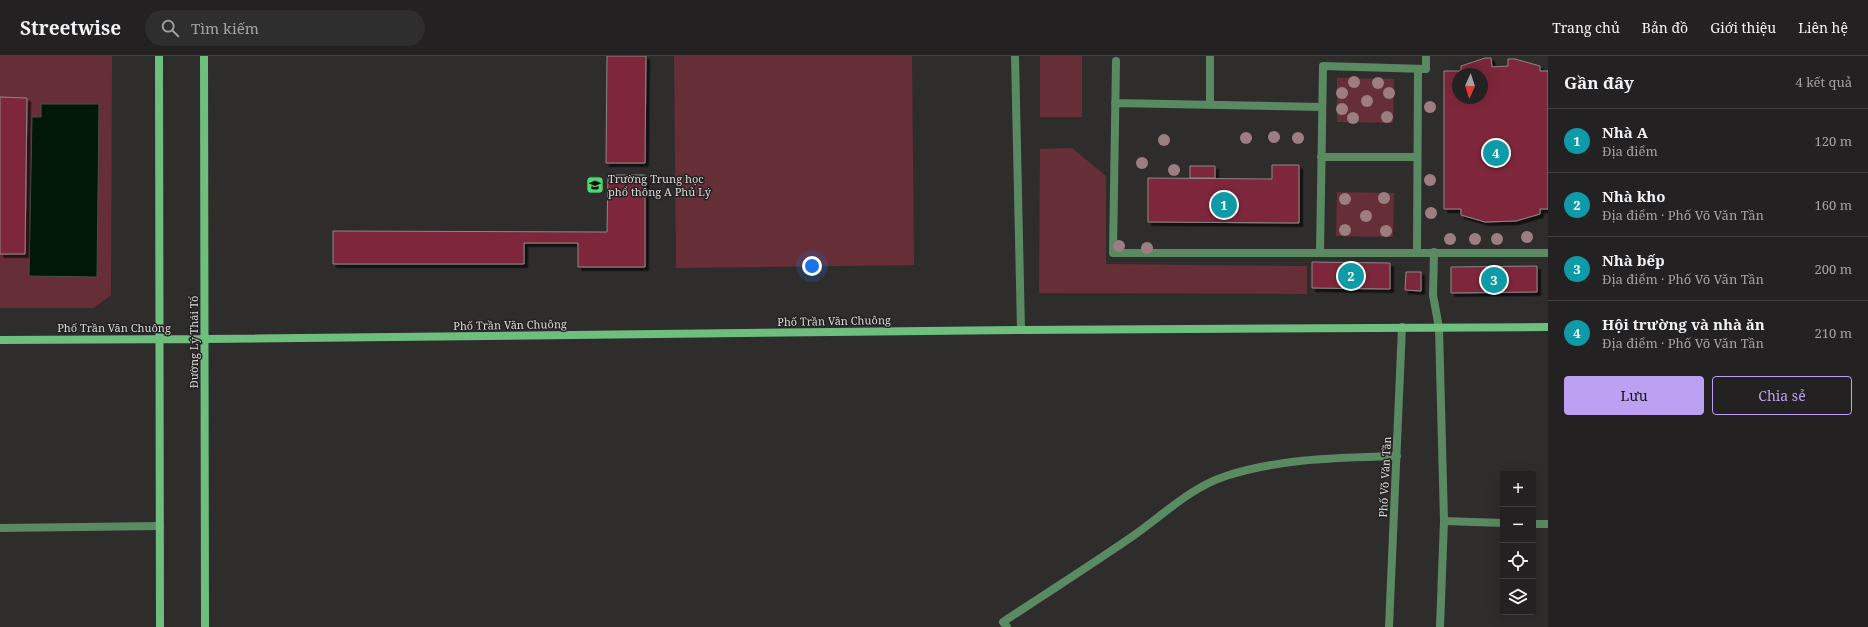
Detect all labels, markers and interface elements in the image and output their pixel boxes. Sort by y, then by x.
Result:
search box [145,10,425,46]
text: Streetwise [20,15,121,41]
icon: search [159,17,181,39]
text: Tìm kiếm [191,18,259,38]
text: Trang chủ [1552,18,1620,37]
text: Bản đồ [1642,18,1688,37]
text: Giới thiệu [1710,18,1776,37]
text: Liên hệ [1798,18,1848,37]
north arrow [1452,68,1488,104]
text: Gần đây [1564,71,1634,94]
text: 4 kết quả [1796,73,1852,91]
text: Nhà A [1602,122,1648,142]
text: 1 [1573,132,1581,150]
text: 120 m [1815,132,1852,150]
pin: 4 [1483,138,1509,168]
text: Địa điểm [1602,142,1658,160]
place label: Trường Trung học phổ thông A Phủ Lý [608,171,712,199]
school or university icon: Trường Trung học phổ thông A Phủ Lý [585,175,605,195]
text: Nhà kho [1602,186,1666,206]
pin: 1 [1211,190,1237,220]
text: 2 [1573,196,1581,214]
text: 160 m [1815,196,1852,214]
text: Địa điểm · Phố Võ Văn Tần [1602,206,1764,224]
text: Nhà bếp [1602,250,1665,270]
your location [802,256,822,276]
text: 3 [1573,260,1581,278]
text: 200 m [1815,260,1852,278]
pin: 2 [1338,261,1364,291]
pin: 3 [1481,265,1507,295]
text: Địa điểm · Phố Võ Văn Tần [1602,270,1764,288]
street label: Đường Lý Thái Tổ [186,296,201,388]
street label: Phố Trần Văn Chuông [777,312,891,329]
text: Hội trường và nhà ăn [1602,314,1765,334]
street label: Phố Trần Văn Chuông [453,316,567,333]
street label: Phố Trần Văn Chuông [57,320,171,335]
text: 4 [1573,324,1581,342]
text: 210 m [1815,324,1852,342]
text: Địa điểm · Phố Võ Văn Tần [1602,334,1764,352]
button: Lưu [1564,376,1704,415]
button: Chia sẻ [1712,376,1852,415]
street label: Phố Võ Văn Tần [1375,436,1394,518]
map controls [1500,471,1536,615]
button: + [1500,471,1536,507]
button: − [1500,507,1536,543]
button: locate [1500,543,1536,579]
button: layers [1500,579,1536,615]

